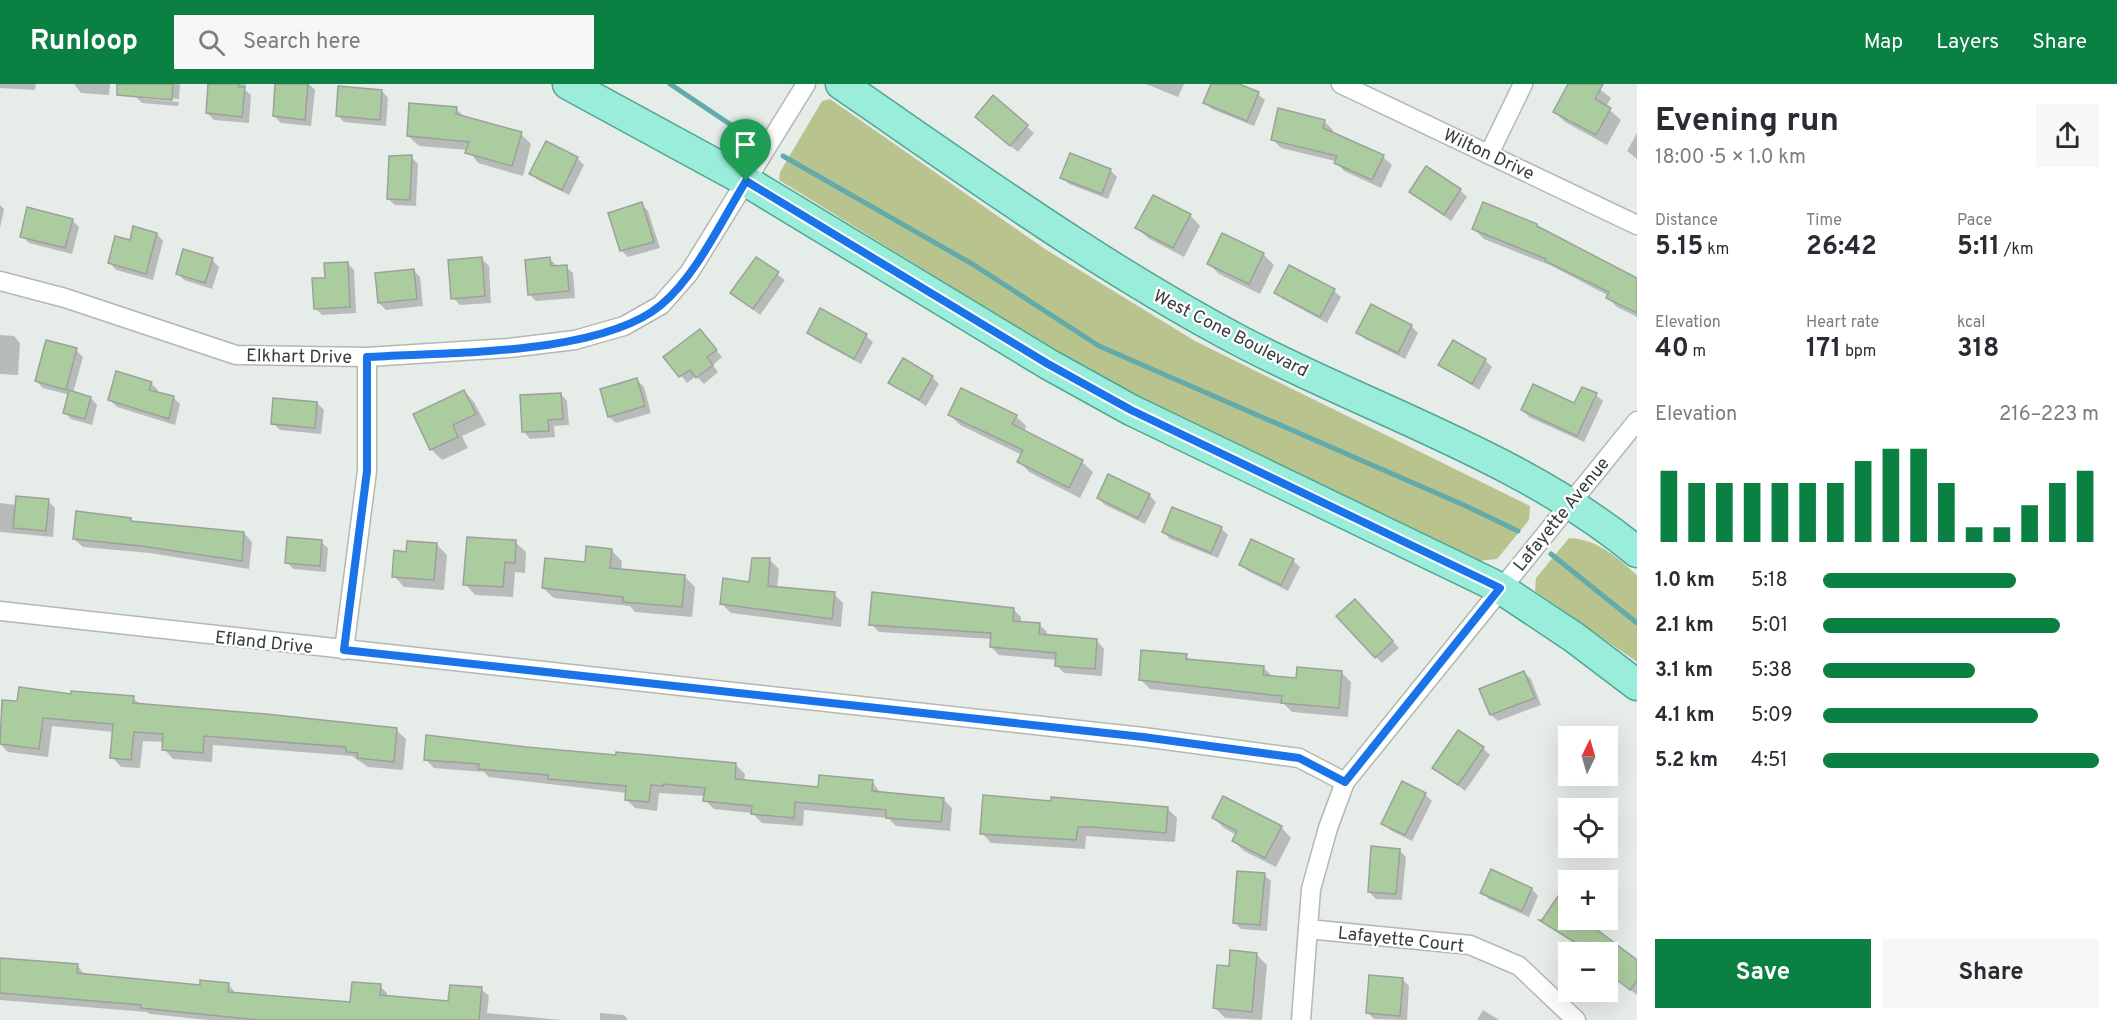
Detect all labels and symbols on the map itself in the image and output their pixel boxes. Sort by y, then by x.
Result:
pin [720,119,771,181]
street label: Wilton Drive [1439,124,1538,186]
street label: West Cone Boulevard [1149,285,1312,383]
street label: Elkhart Drive [246,345,352,370]
street label: Lafayette Avenue [1509,453,1615,577]
street label: Efland Drive [214,627,314,660]
north arrow [1558,726,1618,786]
street label: Lafayette Court [1336,922,1465,959]

